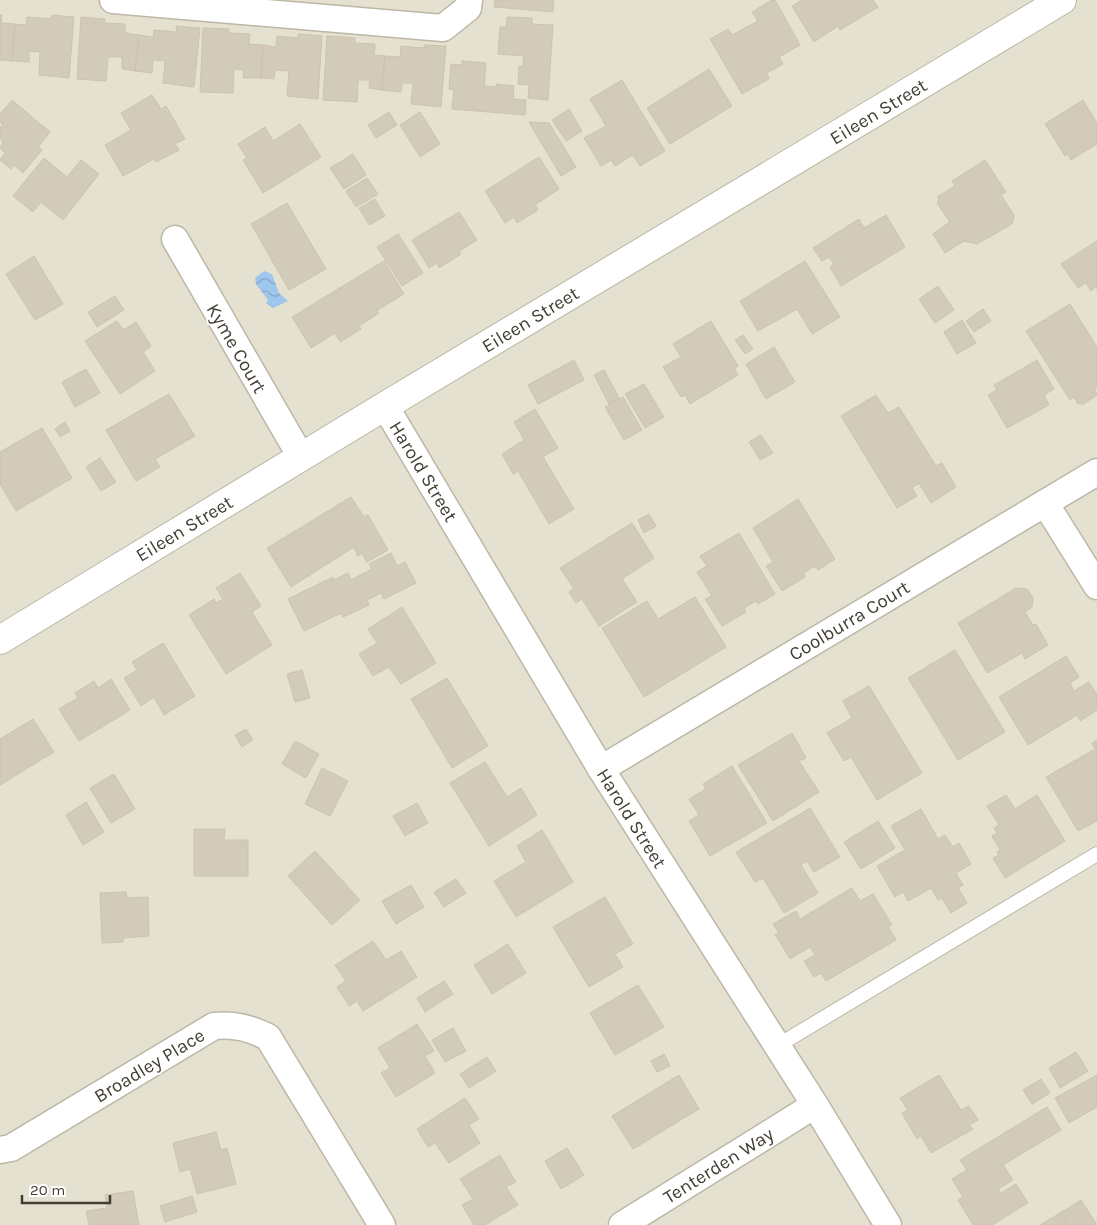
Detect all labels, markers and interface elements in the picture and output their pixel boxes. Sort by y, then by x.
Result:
street label: Eileen Street [826,74,931,149]
street label: Eileen Street [478,282,583,357]
street label: Kyme Court [202,300,271,397]
street label: Harold Street [384,417,462,526]
street label: Eileen Street [132,491,237,566]
street label: Coolburra Court [785,576,914,666]
street label: Harold Street [592,765,671,873]
street label: Broadley Place [90,1024,209,1107]
street label: Tenterden Way [659,1123,778,1208]
scale bar [22,1172,110,1204]
text: 20 m [30,1181,65,1199]

